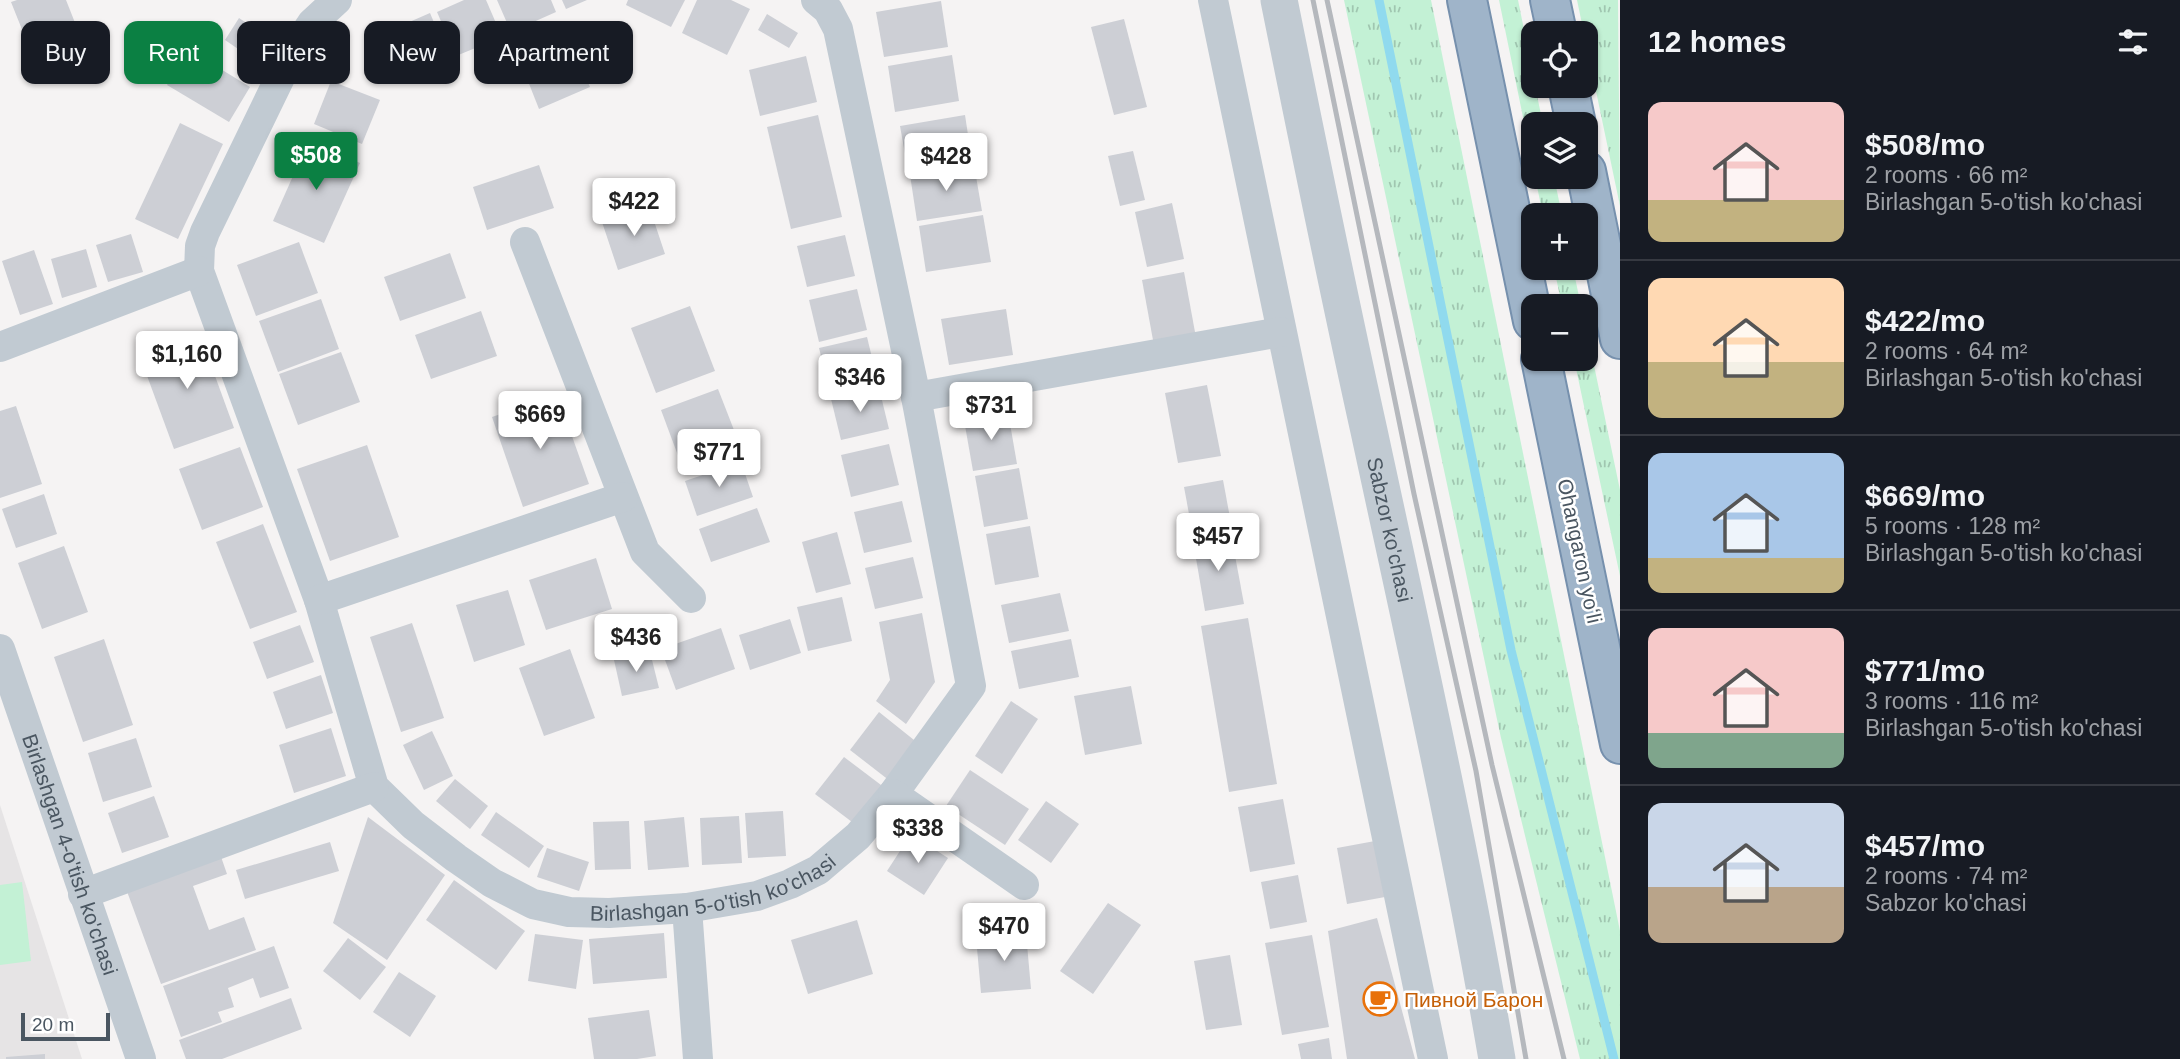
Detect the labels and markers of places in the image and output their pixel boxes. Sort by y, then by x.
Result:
pin: $508 [275,132,357,192]
pin: $428 [905,134,987,193]
pin: $422 [593,178,675,238]
pin: $1,160 [130,332,244,391]
pin: $346 [819,354,901,414]
pin: $731 [950,382,1032,442]
pin: $669 [499,392,581,451]
pin: $771 [678,430,760,489]
pin: $457 [1177,514,1259,573]
pin: $436 [595,614,677,674]
pin: $338 [877,806,959,865]
pin: $470 [963,904,1045,963]
cafe icon: Пивной Барон [1361,980,1399,1018]
place label: Пивной Барон [1404,988,1543,1011]

